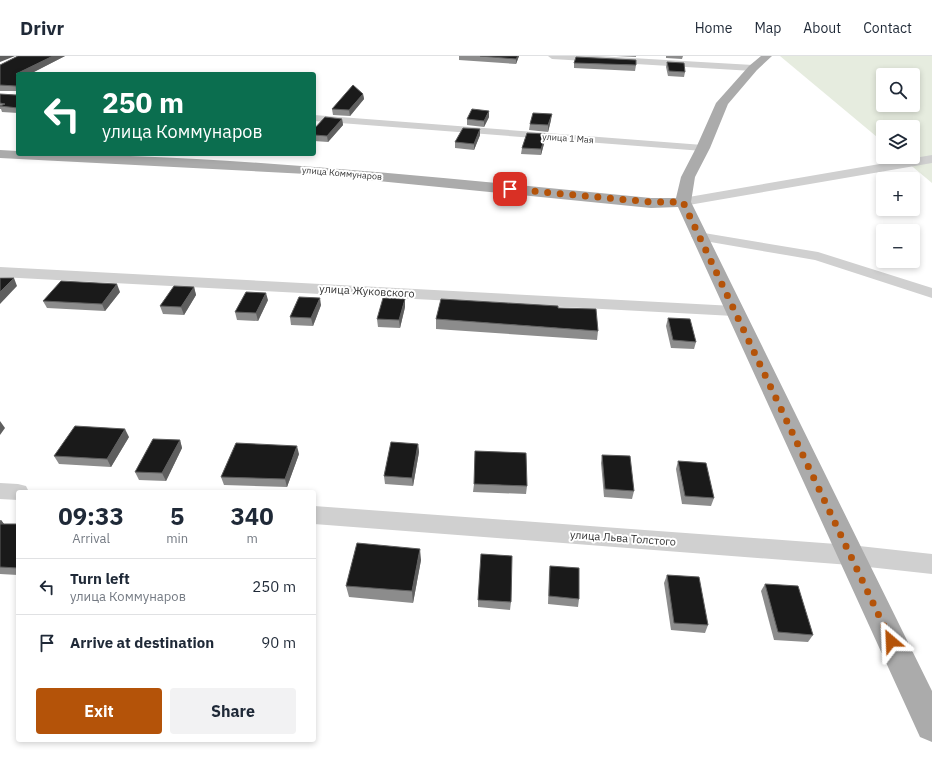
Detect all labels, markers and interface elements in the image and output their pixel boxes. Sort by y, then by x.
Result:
text: Drivr [20,16,64,40]
text: Home [695,19,732,37]
text: Map [754,19,781,37]
text: About [803,19,841,37]
text: Contact [863,19,912,37]
map controls [876,68,920,268]
button: search [876,68,920,112]
text: 250 m [102,84,184,121]
icon: left [36,88,88,140]
text: улица Коммунаров [102,120,262,143]
button: layers [876,120,920,164]
street label: улица 1 Мая [542,131,594,145]
street label: улица Коммунаров [302,164,382,182]
pin [493,172,527,206]
button: + [876,172,920,216]
icon: arrive [499,178,521,200]
button: − [876,224,920,268]
street label: улица Жуковского [319,282,415,300]
text: 09:33 [58,500,124,532]
text: 5 [170,500,184,532]
text: 340 [230,500,274,532]
street label: улица Льва Толстого [569,527,677,549]
text: Arrival [72,530,110,547]
text: min [166,530,188,547]
text: m [246,530,258,547]
text: Turn left [70,569,130,588]
icon: left [36,576,58,598]
text: 250 m [252,577,296,596]
text: улица Коммунаров [70,588,186,605]
position arrow [870,620,912,662]
icon: arrive [36,632,58,654]
text: Arrive at destination [70,633,214,652]
text: 90 m [261,633,296,652]
button: Exit [36,688,162,734]
button: Share [170,688,296,734]

